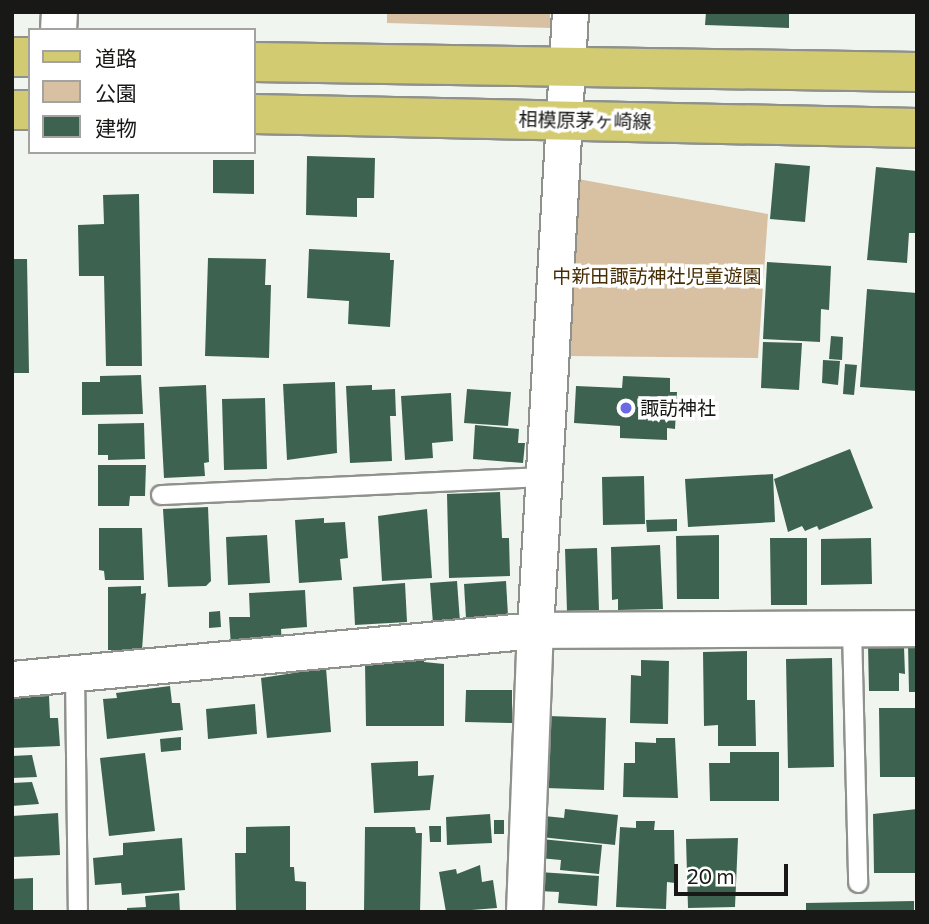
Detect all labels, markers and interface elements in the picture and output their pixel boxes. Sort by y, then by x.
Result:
legend [28,28,256,154]
text: 道路 [95,45,137,70]
text: 公園 [95,80,137,105]
street label: 相模原茅ヶ崎線 [518,107,652,133]
text: 建物 [95,115,137,140]
park label: 中新田諏訪神社児童遊園 [553,265,761,287]
place label: 諏訪神社 [640,397,716,419]
marker: 諏訪神社 [618,400,634,416]
scale bar [677,850,791,894]
text: 20 m [687,863,735,888]

